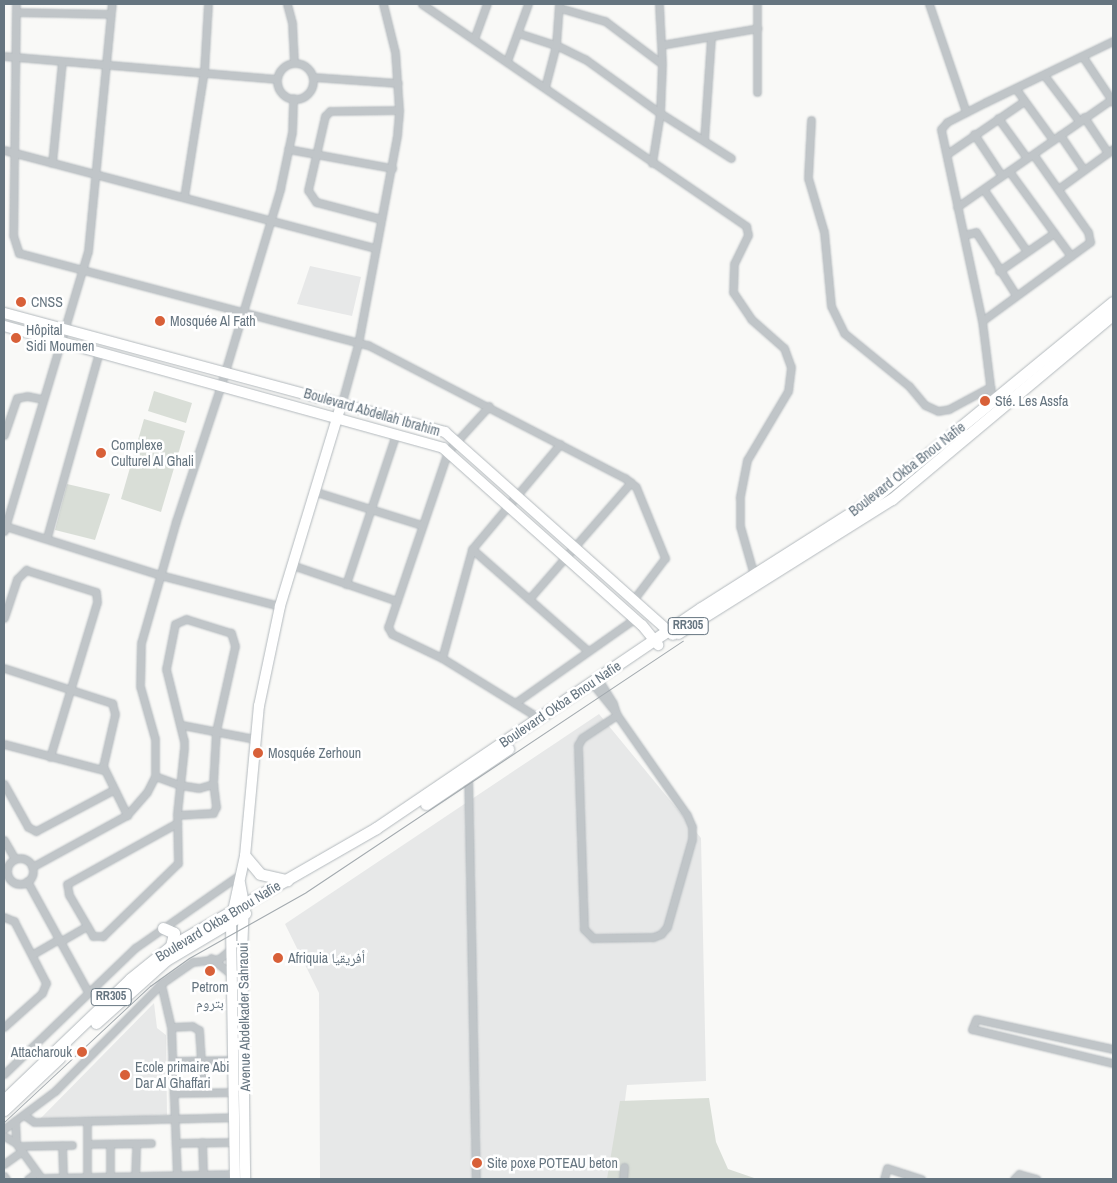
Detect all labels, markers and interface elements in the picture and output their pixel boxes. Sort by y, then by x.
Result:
place label: CNSS [31,294,63,310]
marker: CNSS [15,296,27,308]
place label: Mosquée Al Fath [170,313,256,329]
marker: Mosquée Al Fath [154,315,166,327]
place label: Hôpital Sidi Moumen [26,322,94,354]
marker: Hôpital Sidi Moumen [10,332,22,344]
street label: Boulevard Abdellah Ibrahim [302,384,442,440]
place label: Sté. Les Assfa [995,393,1069,409]
marker: Sté. Les Assfa [979,395,991,407]
street label: Boulevard Okba Bnou Nafie [846,418,968,520]
place label: Complexe Culturel Al Ghali [111,437,195,470]
marker: Complexe Culturel Al Ghali [95,447,107,459]
road number: RR305 [667,616,709,636]
street label: Boulevard Okba Bnou Nafie [496,657,624,751]
place label: Mosquée Zerhoun [268,745,361,761]
marker: Mosquée Zerhoun [252,747,264,759]
street label: Boulevard Okba Bnou Nafie [152,877,284,965]
street label: Avenue Abdelkader Sahraoui [234,942,254,1092]
place label: Afriquia أفريقيا [288,950,365,966]
marker: Afriquia أفريقيا [272,952,284,964]
marker: Petrom بتروم [204,965,216,977]
place label: Petrom بتروم [191,979,229,1012]
road number: RR305 [90,988,132,1006]
place label: Attacharouk [11,1044,72,1060]
marker: Attacharouk [76,1046,88,1058]
place label: Ecole primaire Abi Dar Al Ghaffari [135,1059,230,1092]
marker: Ecole primaire Abi Dar Al Ghaffari [119,1069,131,1081]
place label: Site poxe POTEAU beton [487,1155,618,1171]
marker: Site poxe POTEAU beton [471,1157,483,1169]

